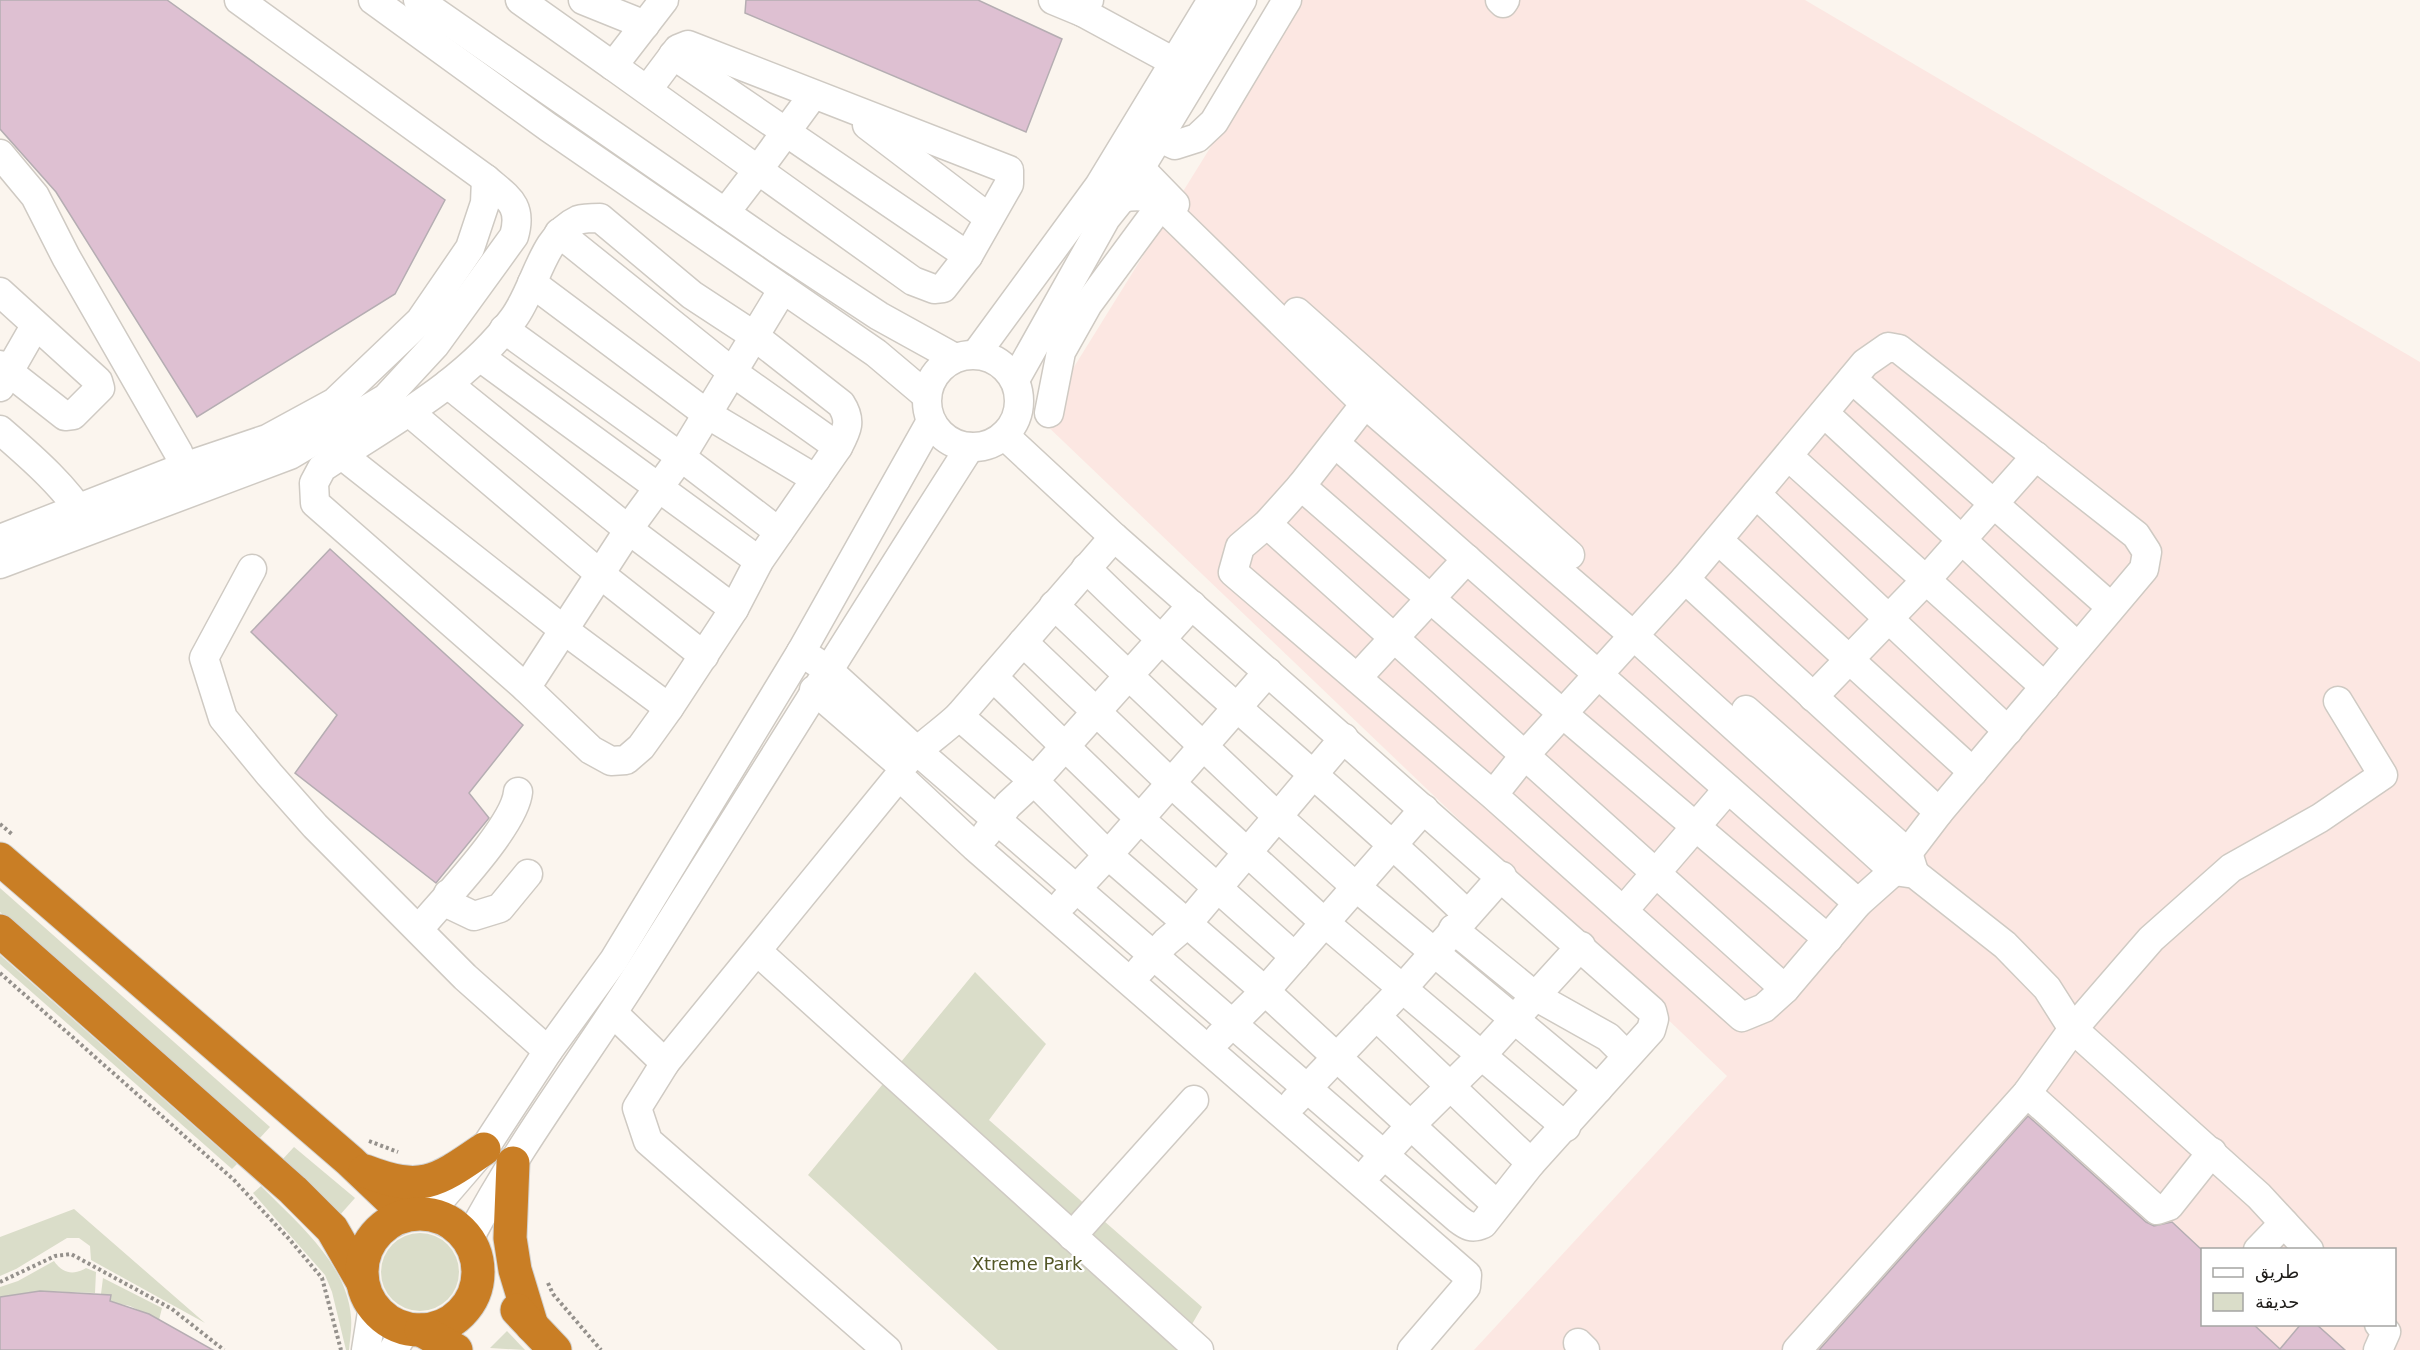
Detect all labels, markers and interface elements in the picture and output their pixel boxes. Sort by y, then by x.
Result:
legend [2201,1248,2396,1326]
park label: Xtreme Park [972,1253,1083,1274]
text: طريق [2255,1261,2299,1283]
text: حديقة [2255,1291,2299,1312]

